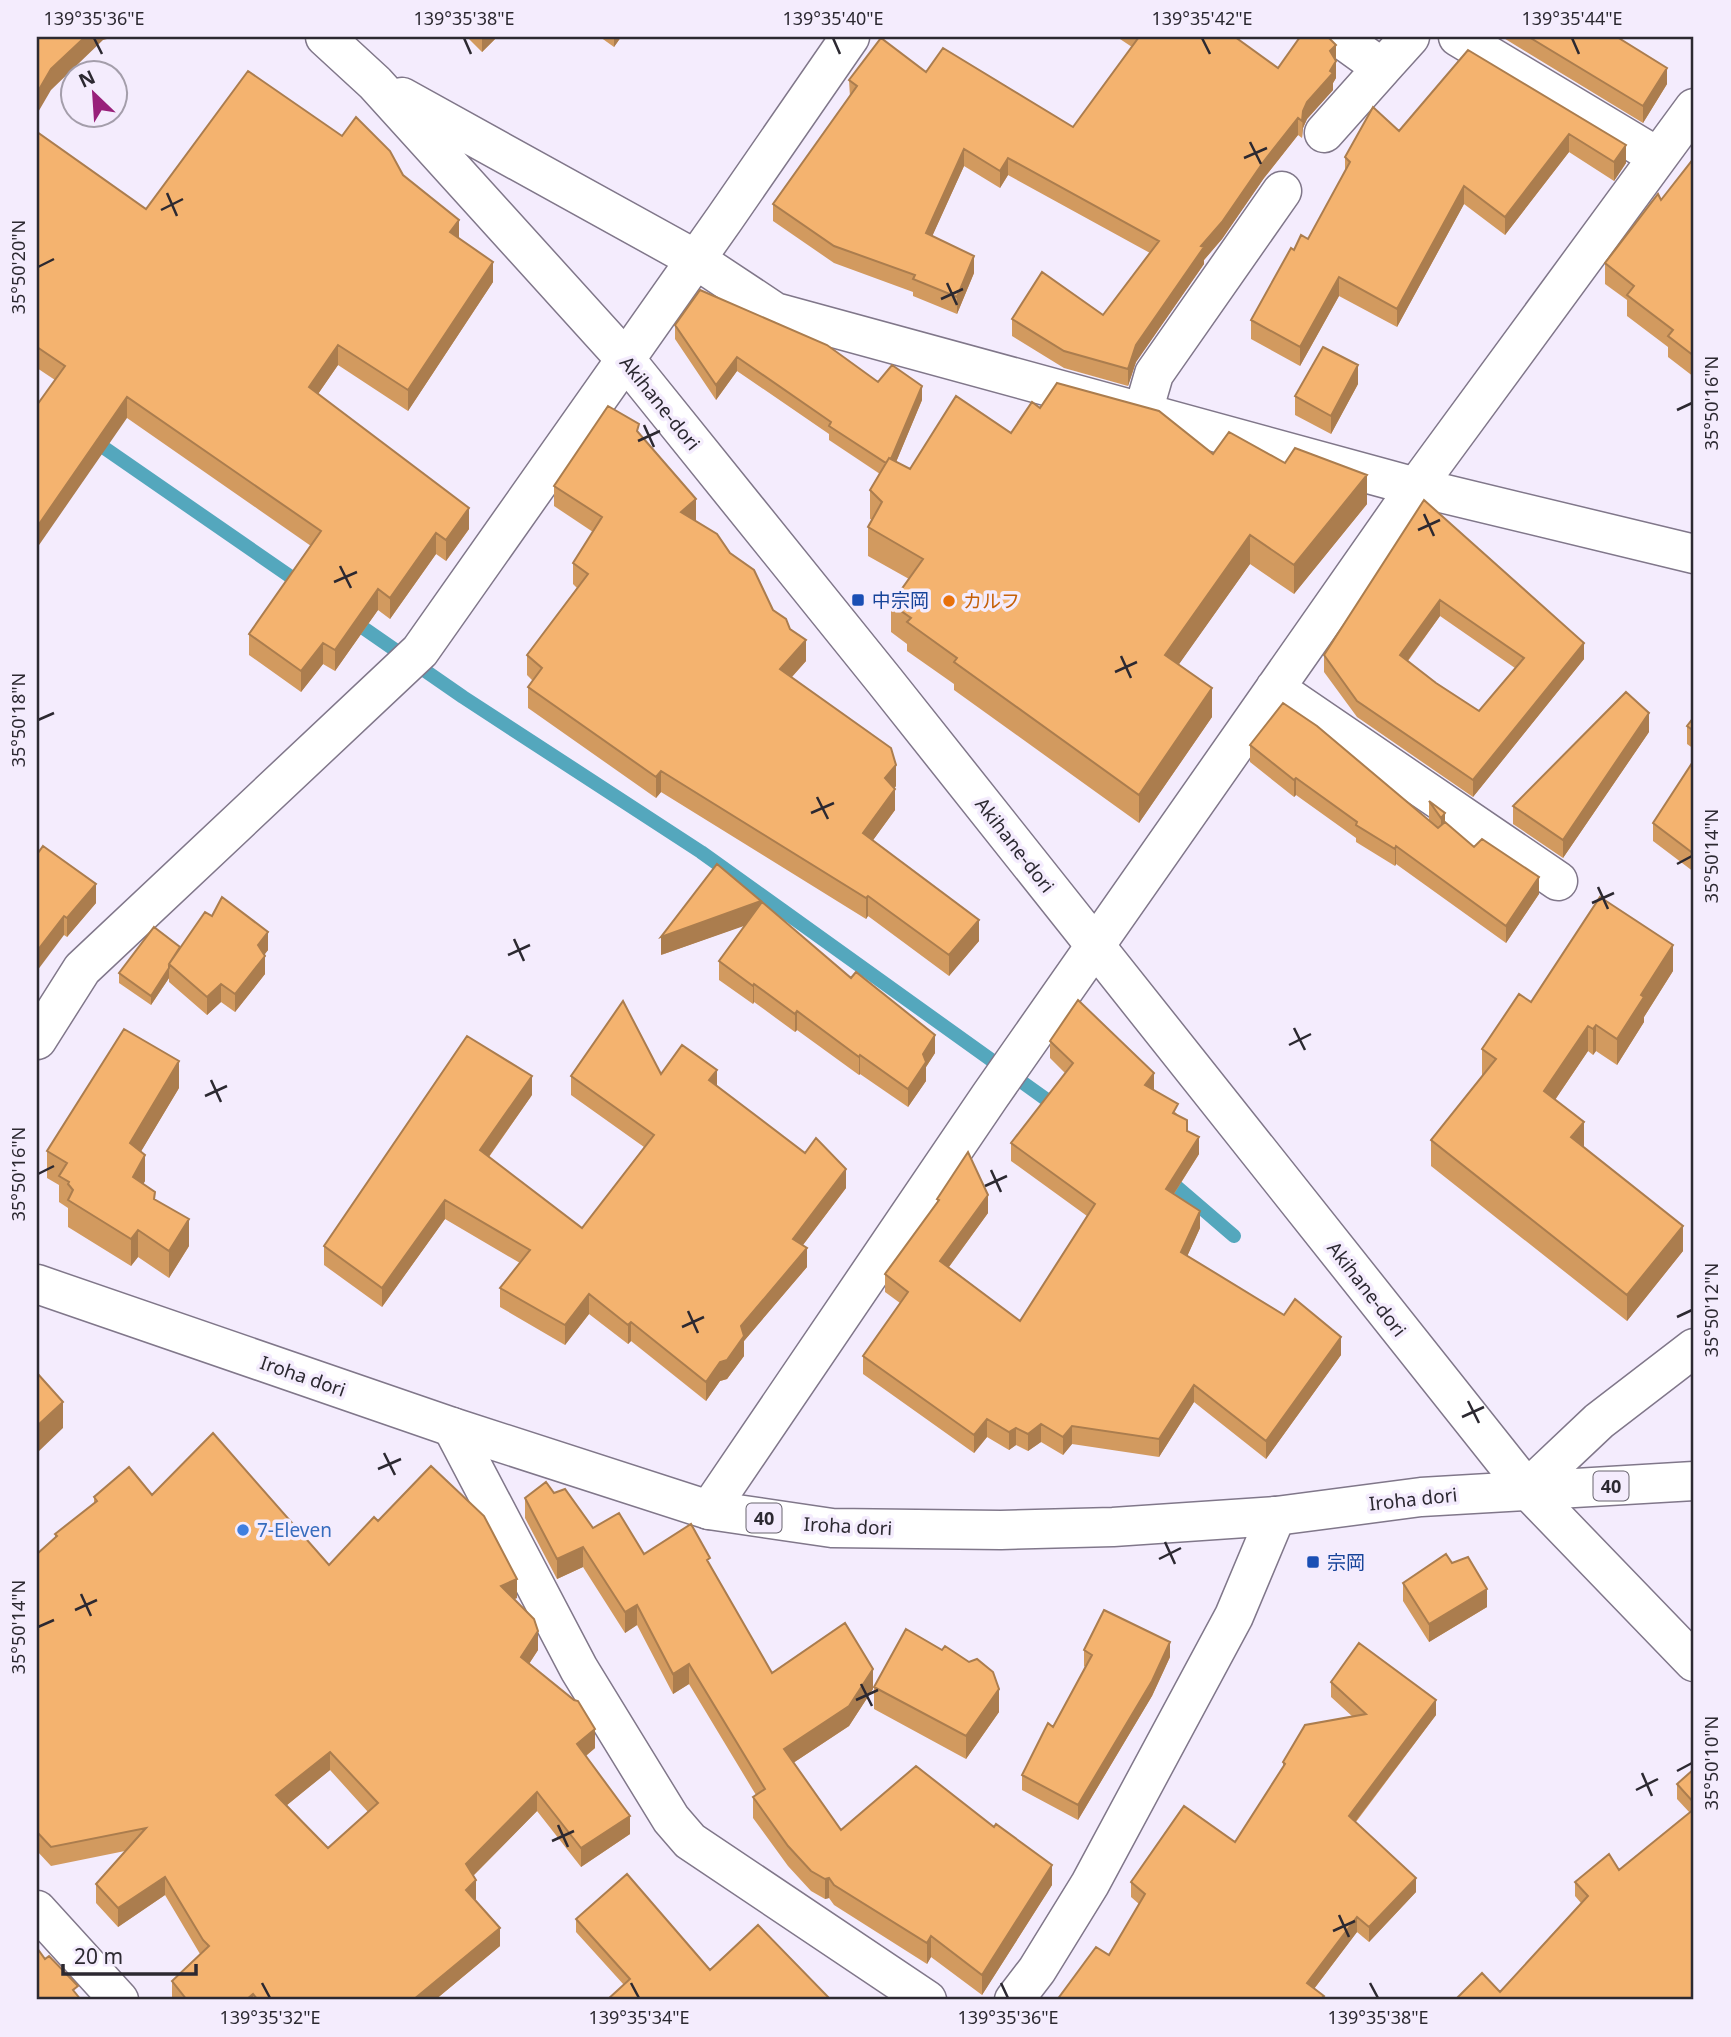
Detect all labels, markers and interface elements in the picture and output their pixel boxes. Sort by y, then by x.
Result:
text: 139°35'36"E [43,6,145,30]
text: 139°35'38"E [413,6,515,30]
text: 139°35'40"E [782,6,884,30]
text: 139°35'42"E [1151,6,1253,30]
text: 139°35'44"E [1521,6,1623,30]
north arrow [60,60,130,130]
text: N [74,64,99,94]
text: 35°50'20"N [6,220,30,314]
street label: Akihane-dori [614,350,706,456]
text: 35°50'16"N [1699,356,1723,450]
place label: 中宗岡 [872,587,929,613]
place label: カルフ [963,588,1020,614]
marker: 中宗岡 [850,592,866,608]
marker: カルフ [941,593,957,609]
text: 35°50'18"N [6,673,30,767]
street label: Akihane-dori [970,792,1060,898]
text: 35°50'14"N [1699,809,1723,903]
text: 35°50'16"N [6,1127,30,1221]
street label: Akihane-dori [1322,1236,1412,1342]
text: 35°50'12"N [1699,1263,1723,1357]
street label: Iroha dori [257,1349,349,1403]
road number: 40 [1594,1471,1628,1500]
street label: Iroha dori [1368,1481,1458,1517]
road number: 40 [746,1504,782,1532]
street label: Iroha dori [803,1511,893,1541]
place label: 7-Eleven [257,1517,332,1543]
marker: 7-Eleven [235,1522,251,1538]
place label: 宗岡 [1327,1549,1365,1575]
marker: 宗岡 [1305,1554,1321,1570]
text: 35°50'14"N [6,1580,30,1674]
text: 35°50'10"N [1699,1716,1723,1810]
scale bar [63,1932,196,1976]
text: 20 m [74,1942,123,1970]
text: 139°35'32"E [219,2005,321,2029]
text: 139°35'34"E [588,2005,690,2029]
text: 139°35'36"E [957,2005,1059,2029]
text: 139°35'38"E [1327,2005,1429,2029]

